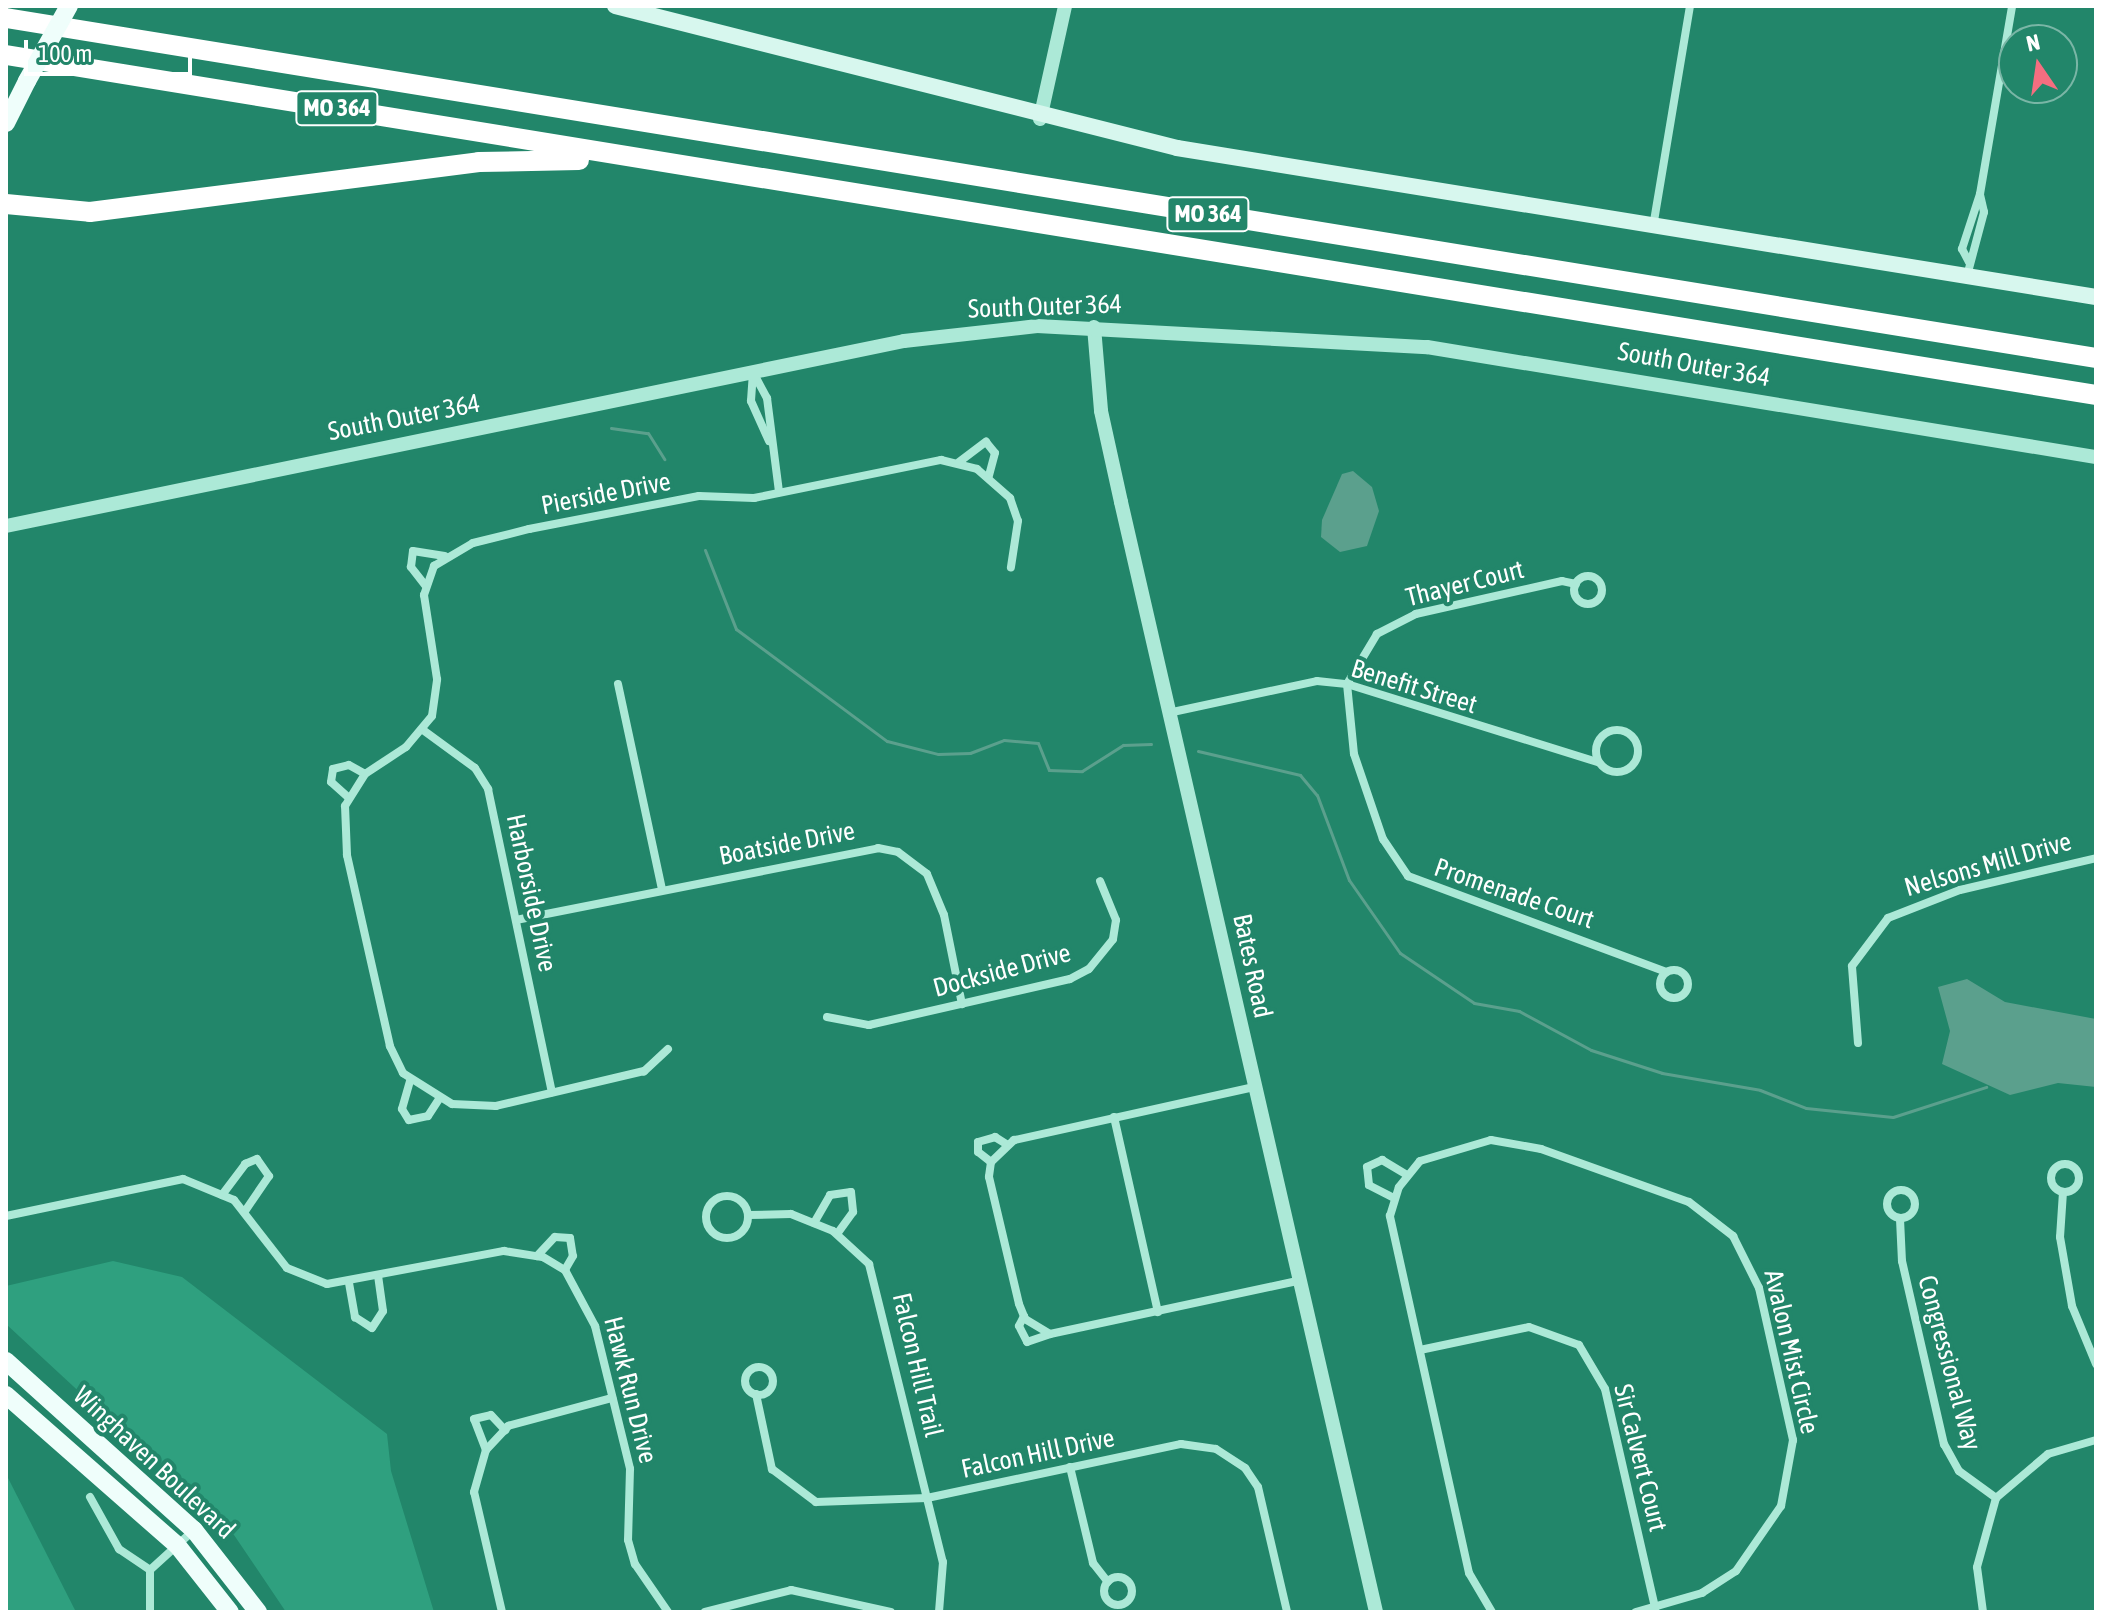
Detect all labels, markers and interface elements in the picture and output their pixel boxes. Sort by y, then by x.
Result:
scale bar [28,24,196,74]
north arrow [1998,24,2078,104]
text: N [2024,28,2042,57]
text: 100 m [38,40,92,67]
road number: MO 364 [295,88,379,128]
road number: MO 364 [1166,194,1250,234]
street label: South Outer 364 [967,289,1123,325]
street label: South Outer 364 [1615,336,1773,394]
street label: South Outer 364 [325,388,483,448]
street label: Pierside Drive [539,466,673,522]
street label: Thayer Court [1403,554,1527,614]
street label: Benefit Street [1347,653,1481,721]
street label: Harborside Drive [499,811,563,975]
street label: Boatside Drive [717,816,857,872]
street label: Nelsons Mill Drive [1901,826,2075,904]
street label: Promenade Court [1430,852,1598,936]
street label: Bates Road [1226,911,1278,1021]
street label: Dockside Drive [930,938,1074,1004]
street label: Avalon Mist Circle [1757,1267,1825,1437]
street label: Congressional Way [1911,1272,1987,1454]
street label: Falcon Hill Trail [885,1290,949,1440]
street label: Hawk Run Drive [597,1313,663,1467]
street label: Winghaven Boulevard [67,1380,241,1546]
street label: Sir Calvert Court [1607,1381,1673,1535]
street label: Falcon Hill Drive [959,1423,1117,1485]

